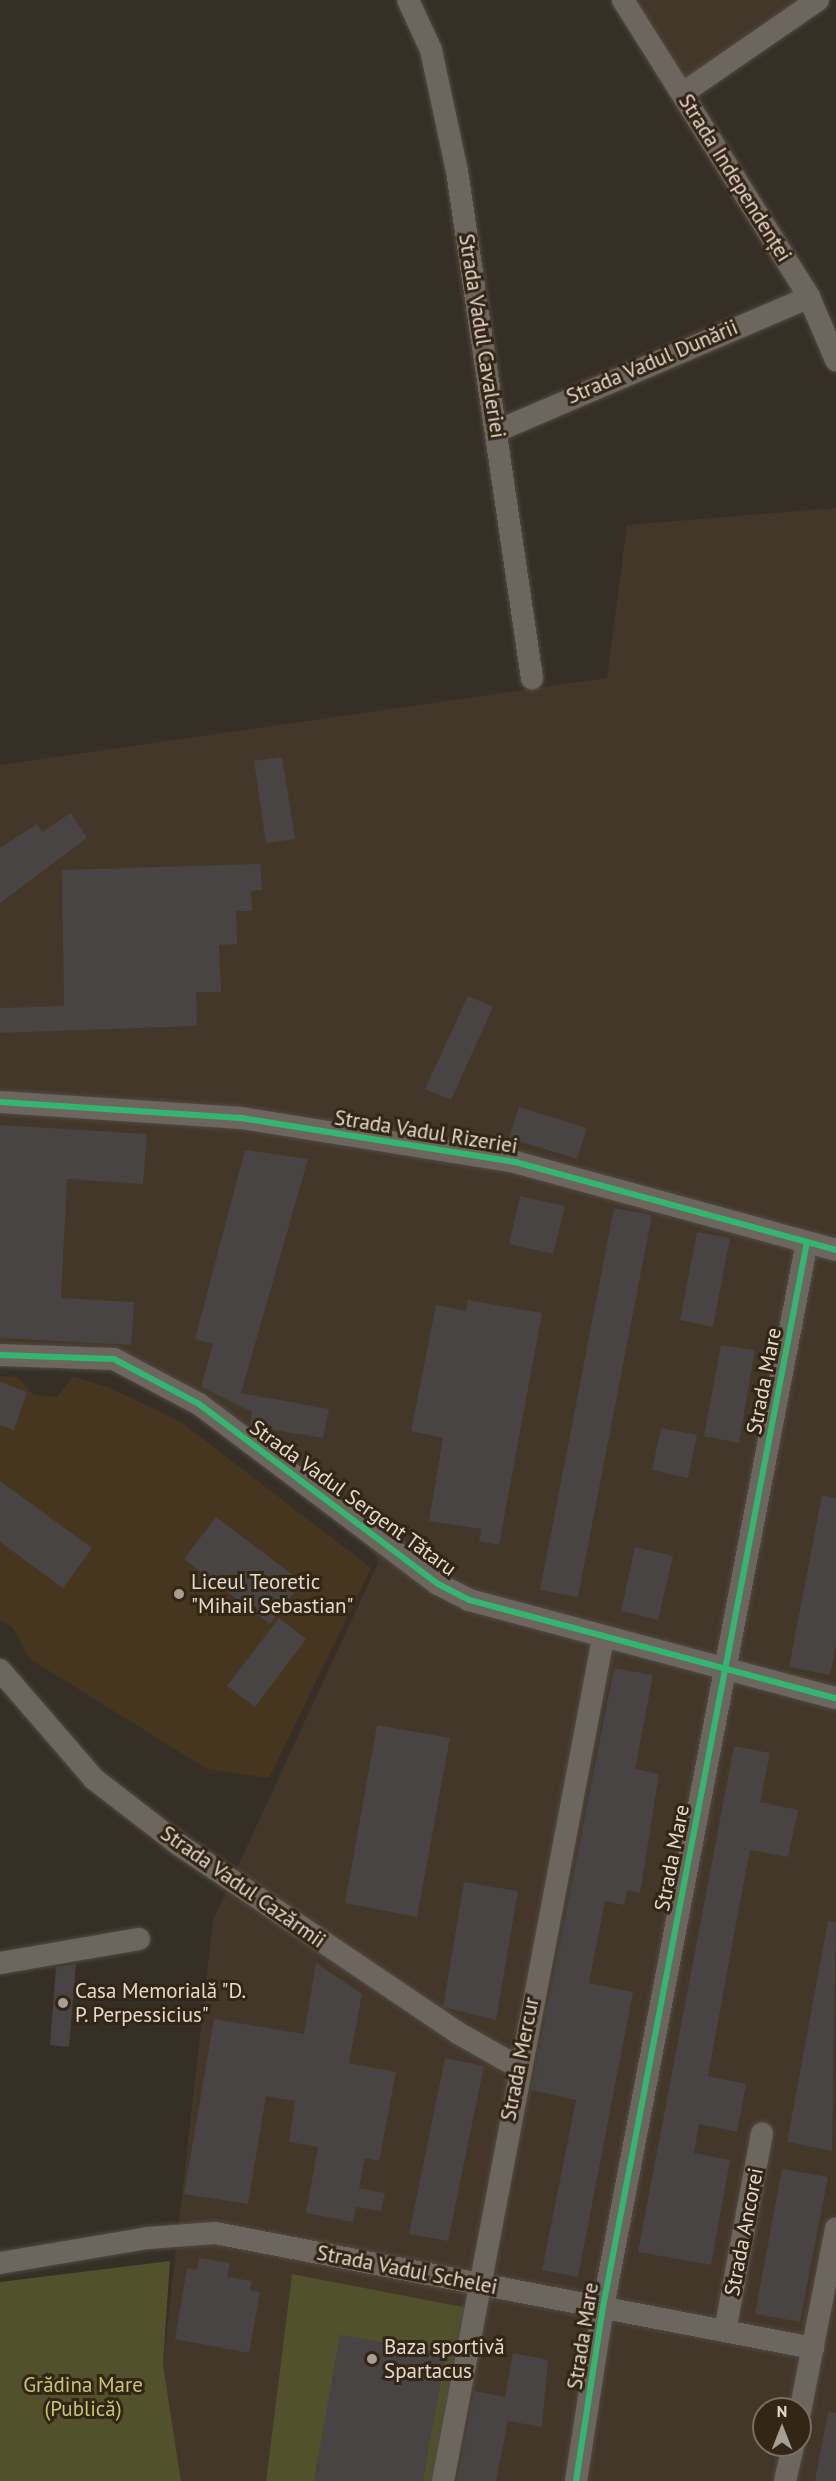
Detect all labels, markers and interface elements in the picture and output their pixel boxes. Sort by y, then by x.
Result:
street label: Strada Independenței [673,90,797,266]
street label: Strada Vadul Cavaleriei [453,232,511,440]
street label: Strada Vadul Dunării [562,314,742,410]
street label: Strada Vadul Rizeriei [332,1105,520,1159]
street label: Strada Mare [741,1326,787,1436]
street label: Strada Vadul Sergent Tătaru [244,1414,462,1582]
place label: Liceul Teoretic "Mihail Sebastian" [191,1569,354,1619]
marker: Liceul Teoretic "Mihail Sebastian" [172,1587,186,1601]
street label: Strada Mare [649,1803,695,1913]
street label: Strada Vadul Cazărmii [155,1820,331,1954]
place label: Casa Memorială "D. P. Perpessicius" [75,1978,247,2028]
street label: Strada Mercur [496,1995,544,2123]
marker: Casa Memorială "D. P. Perpessicius" [56,1996,70,2010]
street label: Strada Ancorei [719,2165,769,2299]
street label: Strada Vadul Schelei [314,2240,500,2300]
street label: Strada Mare [562,2281,604,2391]
place label: Baza sportivă Spartacus [384,2334,505,2384]
marker: Baza sportivă Spartacus [365,2352,379,2366]
park label: Grădina Mare (Publică) [23,2372,143,2422]
north arrow [752,2397,812,2457]
text: N [777,2401,787,2421]

